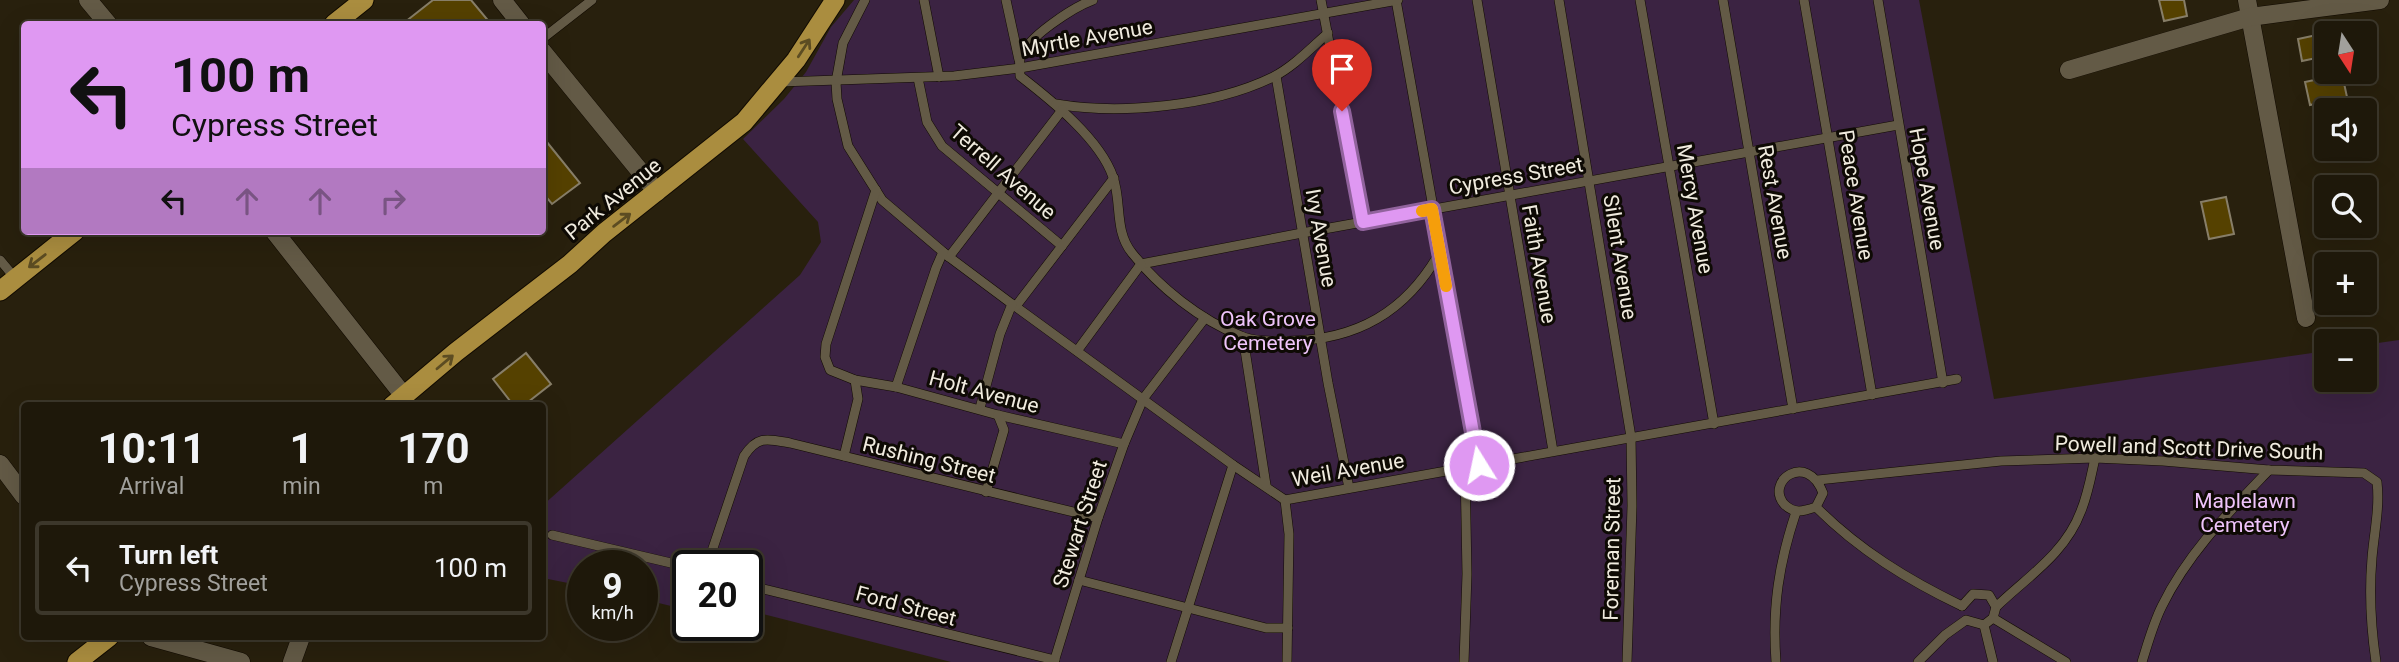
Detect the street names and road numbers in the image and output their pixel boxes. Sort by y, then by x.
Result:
street label: Myrtle Avenue [1019,15,1155,61]
street label: Terrell Avenue [945,120,1061,224]
street label: Hope Avenue [1904,126,1950,252]
street label: Peace Avenue [1834,128,1878,262]
street label: Mercy Avenue [1672,142,1718,276]
street label: Rest Avenue [1753,143,1797,261]
street label: Cypress Street [1447,152,1585,200]
street label: Park Avenue [560,153,666,245]
street label: Ivy Avenue [1301,187,1341,289]
street label: Silent Avenue [1598,193,1642,321]
street label: Faith Avenue [1517,203,1561,325]
street label: Holt Avenue [926,366,1042,418]
street label: Powell and Scott Drive South [2054,431,2324,465]
street label: Rushing Street [860,432,998,488]
street label: Weil Avenue [1290,448,1406,492]
street label: Stewart Street [1048,457,1112,591]
street label: Foreman Street [1599,477,1625,621]
street label: Ford Street [853,581,959,631]

